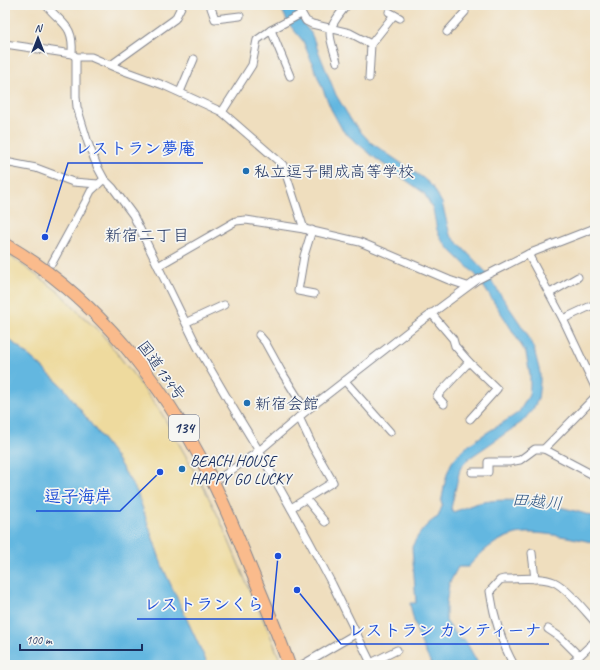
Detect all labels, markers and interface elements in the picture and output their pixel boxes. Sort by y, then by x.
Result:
north arrow [18,18,58,58]
text: N [35,21,44,35]
callout: レストラン夢庵 [68,134,203,163]
text: レストラン夢庵 [75,138,195,159]
place label: 私立逗子開成高等学校 [254,162,414,182]
marker: 私立逗子開成高等学校 [241,166,251,176]
district label: 新宿二丁目 [105,225,190,246]
street label: 国道134号 [133,337,190,405]
place label: 新宿会館 [255,394,319,414]
marker: 新宿会館 [242,398,252,408]
road number: 134 [169,415,199,441]
place label: BEACH HOUSE HAPPY GO LUCKY [190,451,293,489]
marker: BEACH HOUSE HAPPY GO LUCKY [177,464,187,474]
callout: 逗子海岸 [36,482,120,511]
text: 逗子海岸 [44,486,112,507]
water label: 田越川 [511,489,563,514]
callout: レストランくら [137,590,272,619]
text: レストランくら [144,594,264,615]
callout: レストラン カンティーナ [341,615,549,644]
text: レストラン カンティーナ [349,620,541,641]
scale bar [20,626,142,652]
text: 100 m [26,632,53,648]

